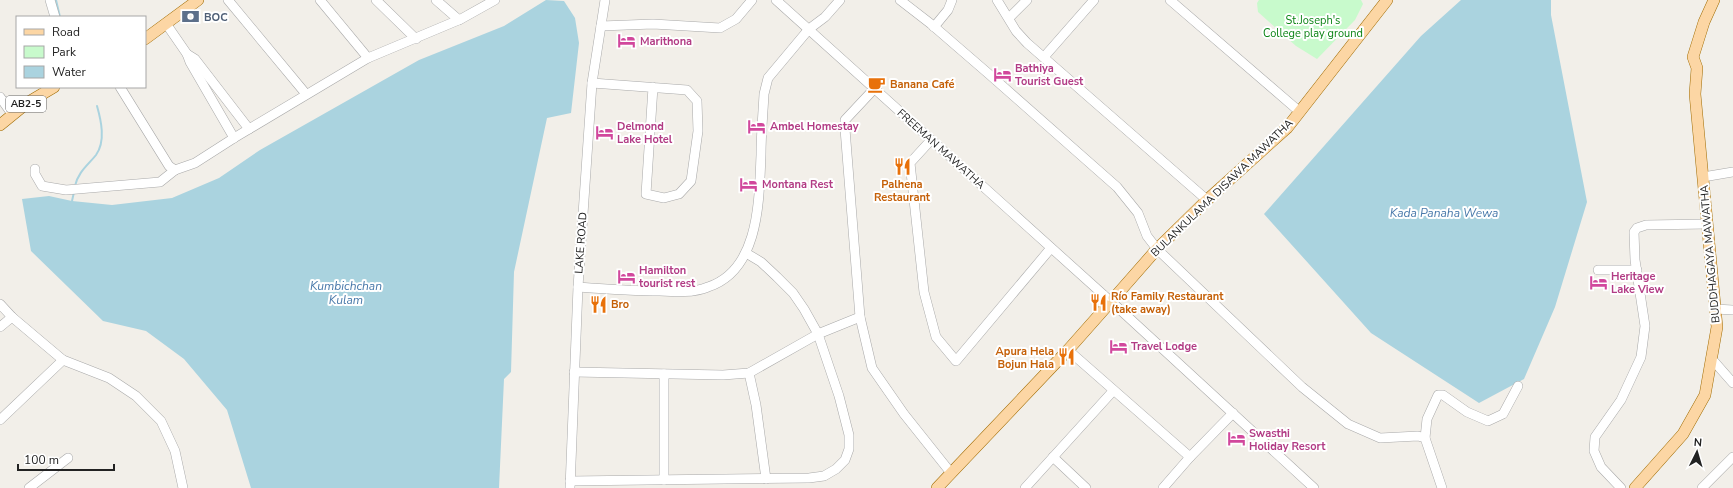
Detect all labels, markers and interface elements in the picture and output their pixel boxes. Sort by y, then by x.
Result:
bank icon: BOC [181,7,201,27]
place label: BOC [204,10,228,25]
park label: St.Joseph's College play ground [1263,13,1363,41]
legend [16,16,146,88]
text: Road [52,24,80,40]
hotel icon: Marithona [617,31,637,51]
place label: Marithona [640,34,692,49]
text: Park [52,44,77,60]
place label: Bathiya Tourist Guest [1015,61,1084,89]
text: Water [52,64,86,80]
hotel icon: Bathiya Tourist Guest [992,64,1012,84]
cafe icon: Banana Café [867,74,887,94]
place label: Banana Café [890,77,955,92]
road number: AB2-5 [6,96,46,112]
street label: FREEMAN MAWATHA [894,106,988,192]
hotel icon: Ambel Homestay [747,116,767,136]
street label: BULANKULAMA DISAWA MAWATHA [1148,116,1296,260]
place label: Delmond Lake Hotel [617,119,673,147]
place label: Ambel Homestay [770,119,859,134]
hotel icon: Delmond Lake Hotel [594,122,614,142]
restaurant icon: Palhena Restaurant [892,156,912,176]
hotel icon: Montana Rest [739,174,759,194]
place label: Montana Rest [762,177,834,192]
place label: Palhena Restaurant [874,177,931,205]
street label: BUDDHAGAYA MAWATHA [1696,184,1724,324]
water label: Kada Panaha Wewa [1390,205,1498,221]
street label: LAKE ROAD [571,212,591,274]
place label: Hamilton tourist rest [639,263,696,291]
hotel icon: Hamilton tourist rest [616,266,636,286]
place label: Heritage Lake View [1611,269,1664,297]
hotel icon: Heritage Lake View [1588,272,1608,292]
water label: Kumbichchan Kulam [310,278,382,308]
place label: Río Family Restaurant (take away) [1111,289,1224,317]
restaurant icon: Río Family Restaurant (take away) [1088,292,1108,312]
restaurant icon: Bro [588,294,608,314]
place label: Bro [611,297,629,312]
hotel icon: Travel Lodge [1108,336,1128,356]
place label: Travel Lodge [1131,339,1197,354]
place label: Apura Hela Bojun Hala [996,344,1054,372]
restaurant icon: Apura Hela Bojun Hala [1057,347,1077,367]
place label: Swasthi Holiday Resort [1249,426,1326,454]
hotel icon: Swasthi Holiday Resort [1226,429,1246,449]
north arrow [1677,432,1717,472]
text: N [1693,435,1703,450]
scale bar [18,446,114,472]
text: 100 m [24,452,59,468]

